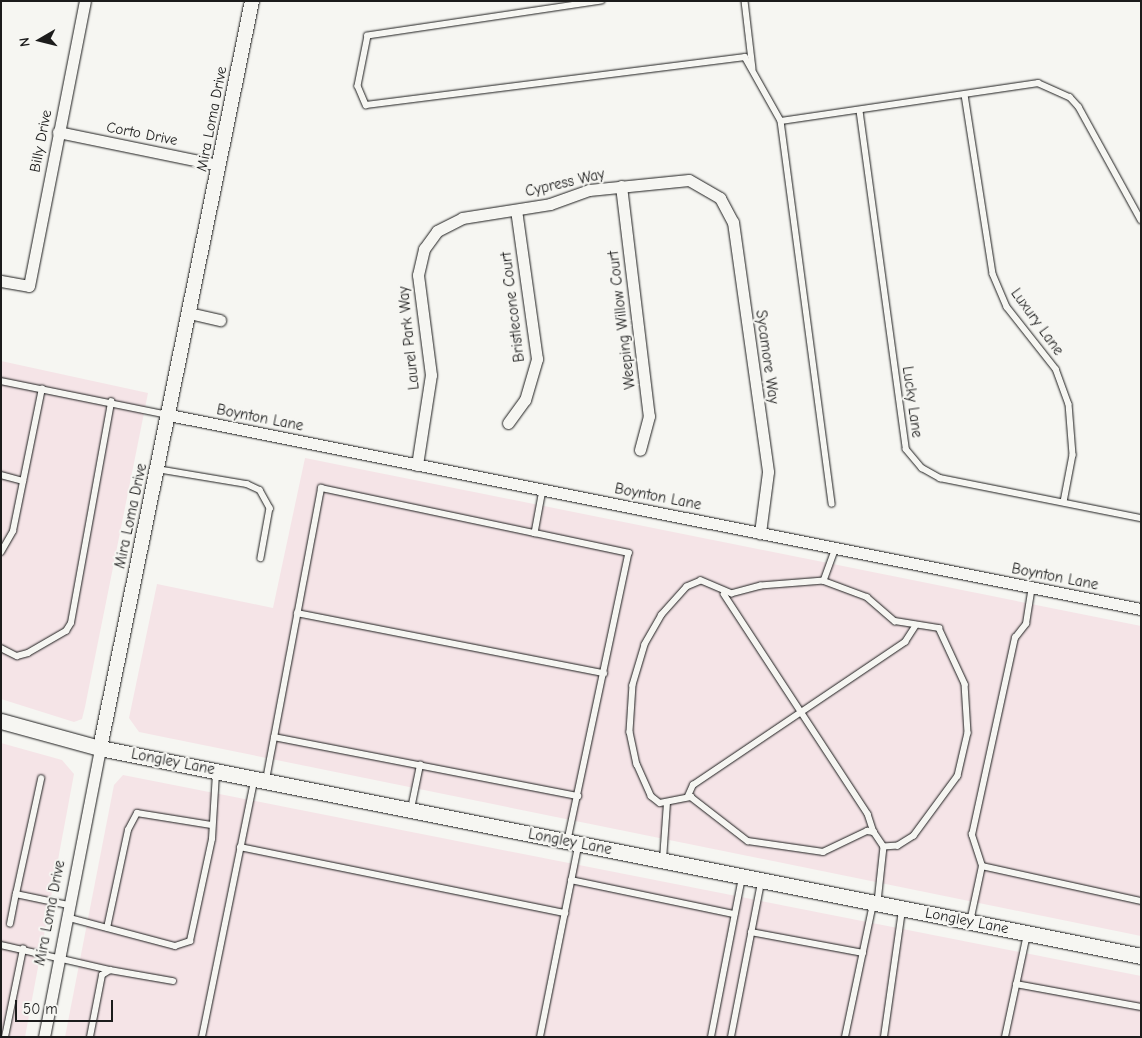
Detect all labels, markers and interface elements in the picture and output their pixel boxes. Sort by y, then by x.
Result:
north arrow [15,15,65,65]
text: N [16,36,34,48]
street label: Mira Loma Drive [193,65,231,173]
street label: Billy Drive [26,108,56,174]
street label: Corto Drive [105,118,179,150]
street label: Cypress Way [524,165,606,201]
street label: Weeping Willow Court [605,250,639,390]
street label: Bristlecone Court [497,251,529,363]
street label: Laurel Park Way [395,285,423,391]
street label: Luxury Lane [1007,285,1067,359]
street label: Sycamore Way [751,309,783,405]
street label: Lucky Lane [898,365,926,439]
street label: Boynton Lane [215,401,305,435]
street label: Mira Loma Drive [111,462,151,570]
street label: Boynton Lane [613,480,703,514]
street label: Boynton Lane [1010,560,1100,594]
street label: Longley Lane [130,745,216,779]
street label: Longley Lane [527,825,613,859]
street label: Mira Loma Drive [31,859,69,967]
street label: Longley Lane [924,904,1010,938]
scale bar [18,990,115,1022]
text: 50 m [23,1000,58,1018]

